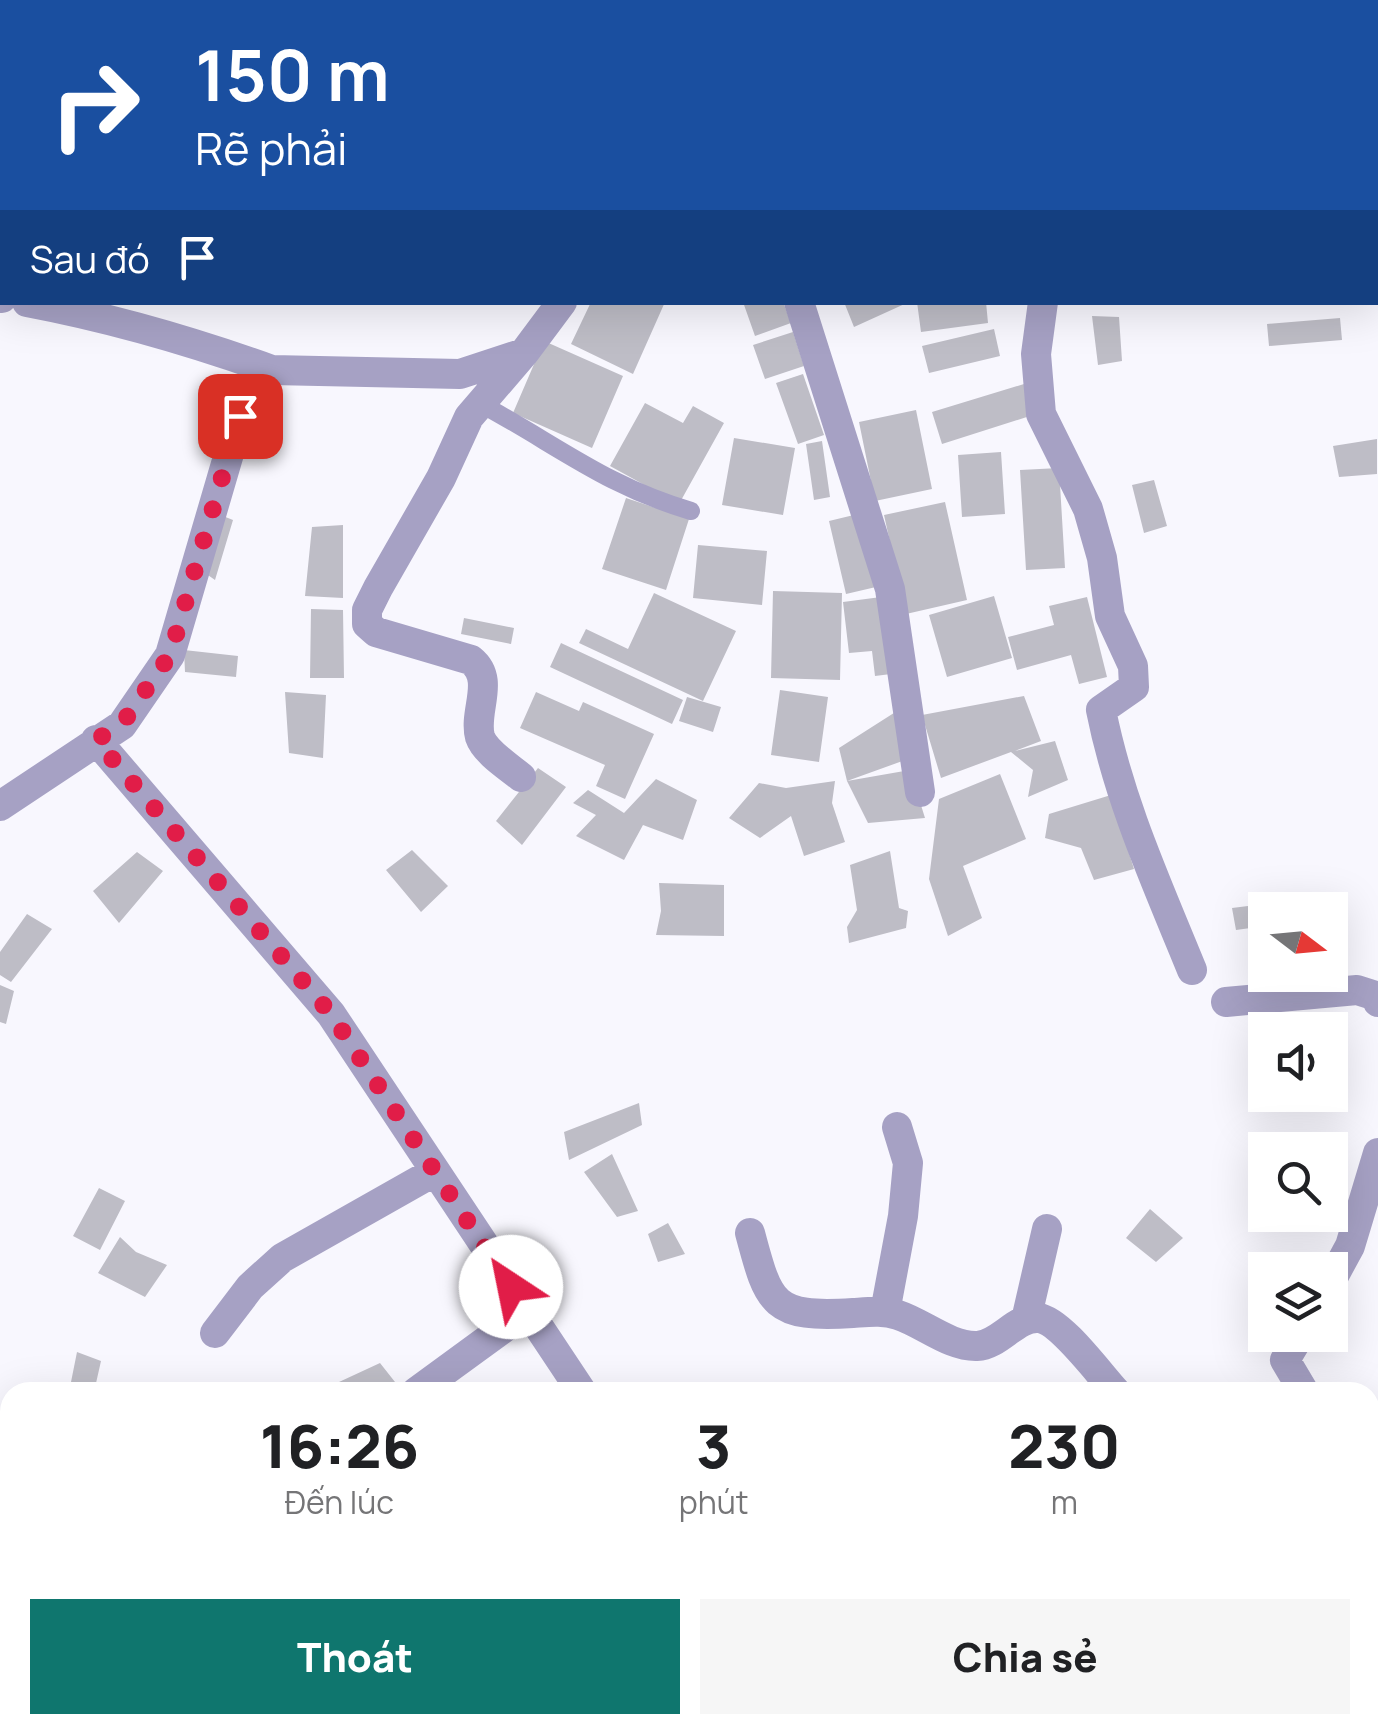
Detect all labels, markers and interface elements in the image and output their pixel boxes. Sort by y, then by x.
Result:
text: 150 m [195,26,390,122]
icon: right [30,40,160,170]
text: Rẽ phải [195,117,348,179]
icon: arrive [170,230,225,285]
text: Sau đó [30,232,150,284]
pin [198,374,283,459]
icon: arrive [213,389,268,444]
north arrow [1248,892,1348,992]
map controls [1248,892,1348,1352]
button: sound [1248,1012,1348,1112]
button: search [1248,1132,1348,1232]
position arrow [459,1235,563,1339]
button: layers [1248,1252,1348,1352]
text: 16:26 [260,1404,419,1486]
text: 3 [696,1404,731,1486]
text: 230 [1008,1404,1120,1486]
text: Đến lúc [285,1480,394,1524]
text: phút [679,1480,749,1524]
text: m [1051,1480,1078,1524]
button: Thoát [30,1599,680,1714]
button: Chia sẻ [700,1599,1350,1714]

